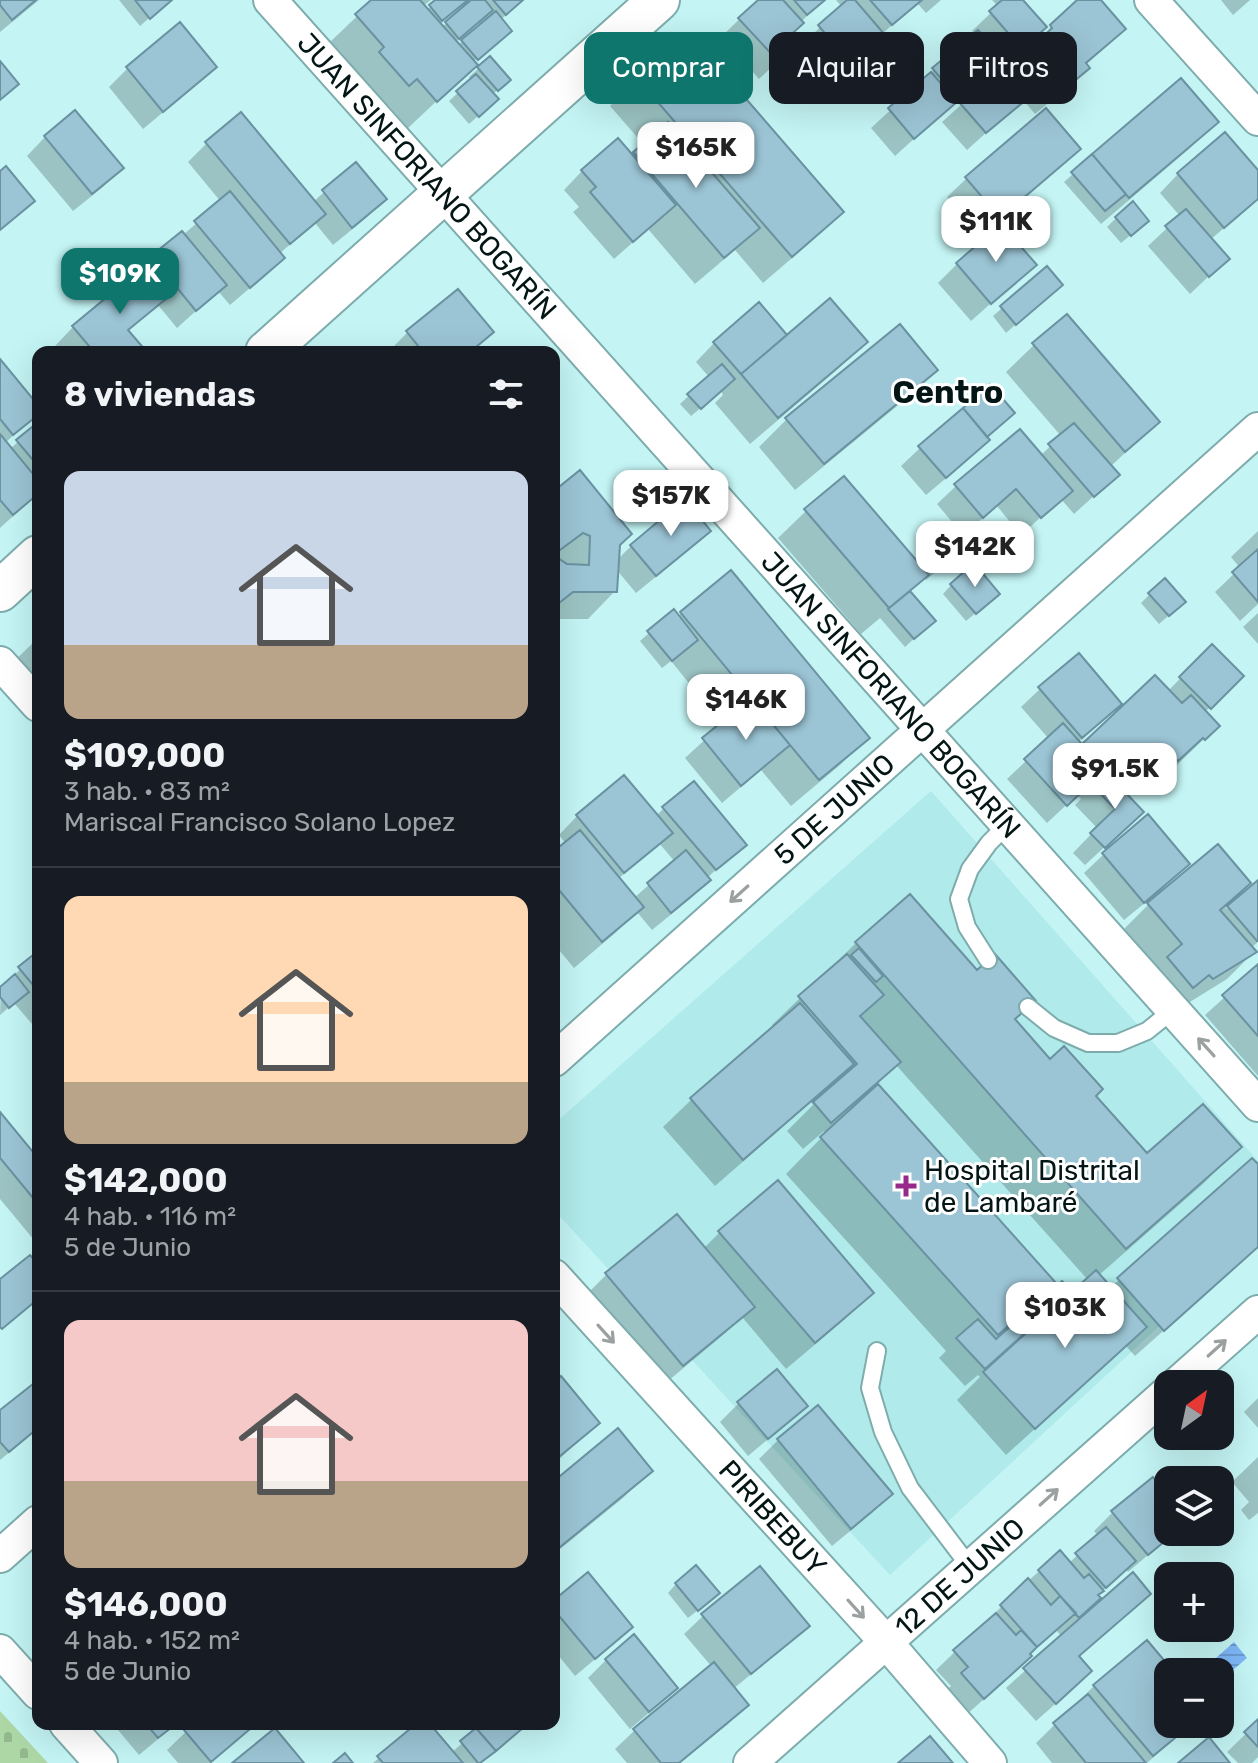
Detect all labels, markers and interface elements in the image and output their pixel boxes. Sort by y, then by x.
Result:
street label: JUAN SINFORIANO BOGARÍN [290,26,563,326]
chip: Comprar [584,32,753,104]
chip: Alquilar [769,32,924,104]
chip: Filtros [940,32,1077,104]
pin: $165K [640,122,752,190]
text: $165K [655,132,737,163]
pin: $111K [940,196,1052,264]
text: $111K [959,206,1033,237]
pin: $109K [64,248,176,316]
text: $109K [79,258,161,289]
icon: filters [484,372,528,416]
district label: Centro [893,373,1003,411]
text: 8 viviendas [64,374,256,415]
pin: $157K [615,470,727,538]
text: $157K [631,480,711,511]
pin: $142K [919,521,1031,589]
icon: home [224,523,368,667]
text: $142K [934,531,1016,562]
street label: JUAN SINFORIANO BOGARÍN [754,545,1027,845]
pin: $146K [690,674,802,742]
text: $146K [705,684,787,715]
text: $109,000 [64,735,225,776]
pin: $91.5K [1050,743,1180,811]
street label: 5 DE JUNIO [767,747,901,872]
text: $91.5K [1071,753,1159,784]
text: 3 hab. · 83 m² [64,776,230,807]
text: Mariscal Francisco Solano Lopez [64,807,455,838]
one-way arrow [730,884,750,902]
icon: home [224,948,368,1092]
one-way arrow [1197,1037,1215,1057]
place label: Hospital Distrital de Lambaré [924,1154,1140,1219]
text: $142,000 [64,1160,228,1201]
marker: Hospital Distrital de Lambaré [895,1175,917,1197]
text: 4 hab. · 116 m² [64,1201,236,1232]
text: 5 de Junio [64,1232,191,1263]
pin: $103K [1009,1282,1121,1350]
text: $103K [1024,1292,1106,1323]
one-way arrow [597,1323,615,1343]
one-way arrow [1207,1339,1227,1357]
north arrow [1154,1370,1234,1450]
map controls [1154,1370,1234,1738]
icon: home [224,1372,368,1516]
street label: PIRIBEBUY [712,1453,833,1582]
button: layers [1154,1466,1234,1546]
one-way arrow [1038,1489,1058,1507]
street label: 12 DE JUNIO [888,1511,1031,1644]
button: + [1154,1562,1234,1642]
text: $146,000 [64,1584,228,1625]
one-way arrow [847,1599,865,1619]
text: 4 hab. · 152 m² [64,1625,240,1656]
text: 5 de Junio [64,1656,191,1687]
button: − [1154,1658,1234,1738]

